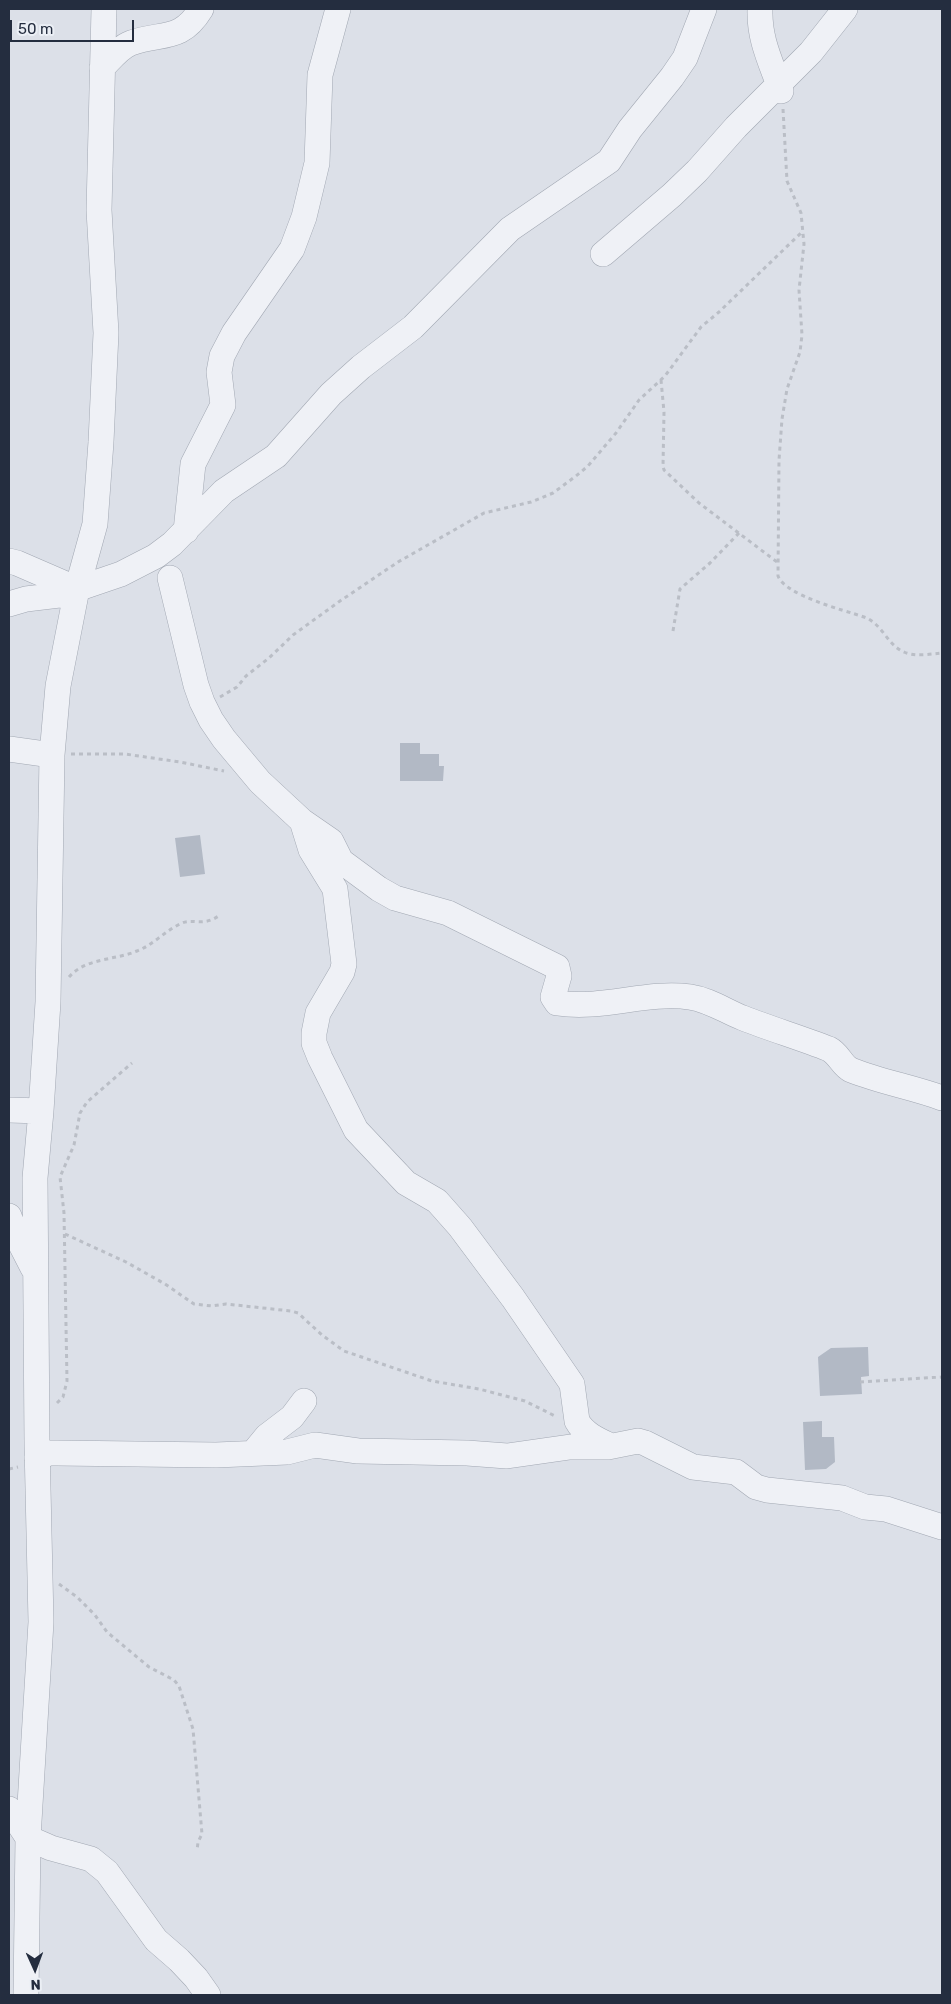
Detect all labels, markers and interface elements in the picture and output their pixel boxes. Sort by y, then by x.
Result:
scale bar [12,10,136,42]
text: 50 m [18,20,53,38]
north arrow [10,1944,60,1994]
text: N [30,1976,41,1993]

